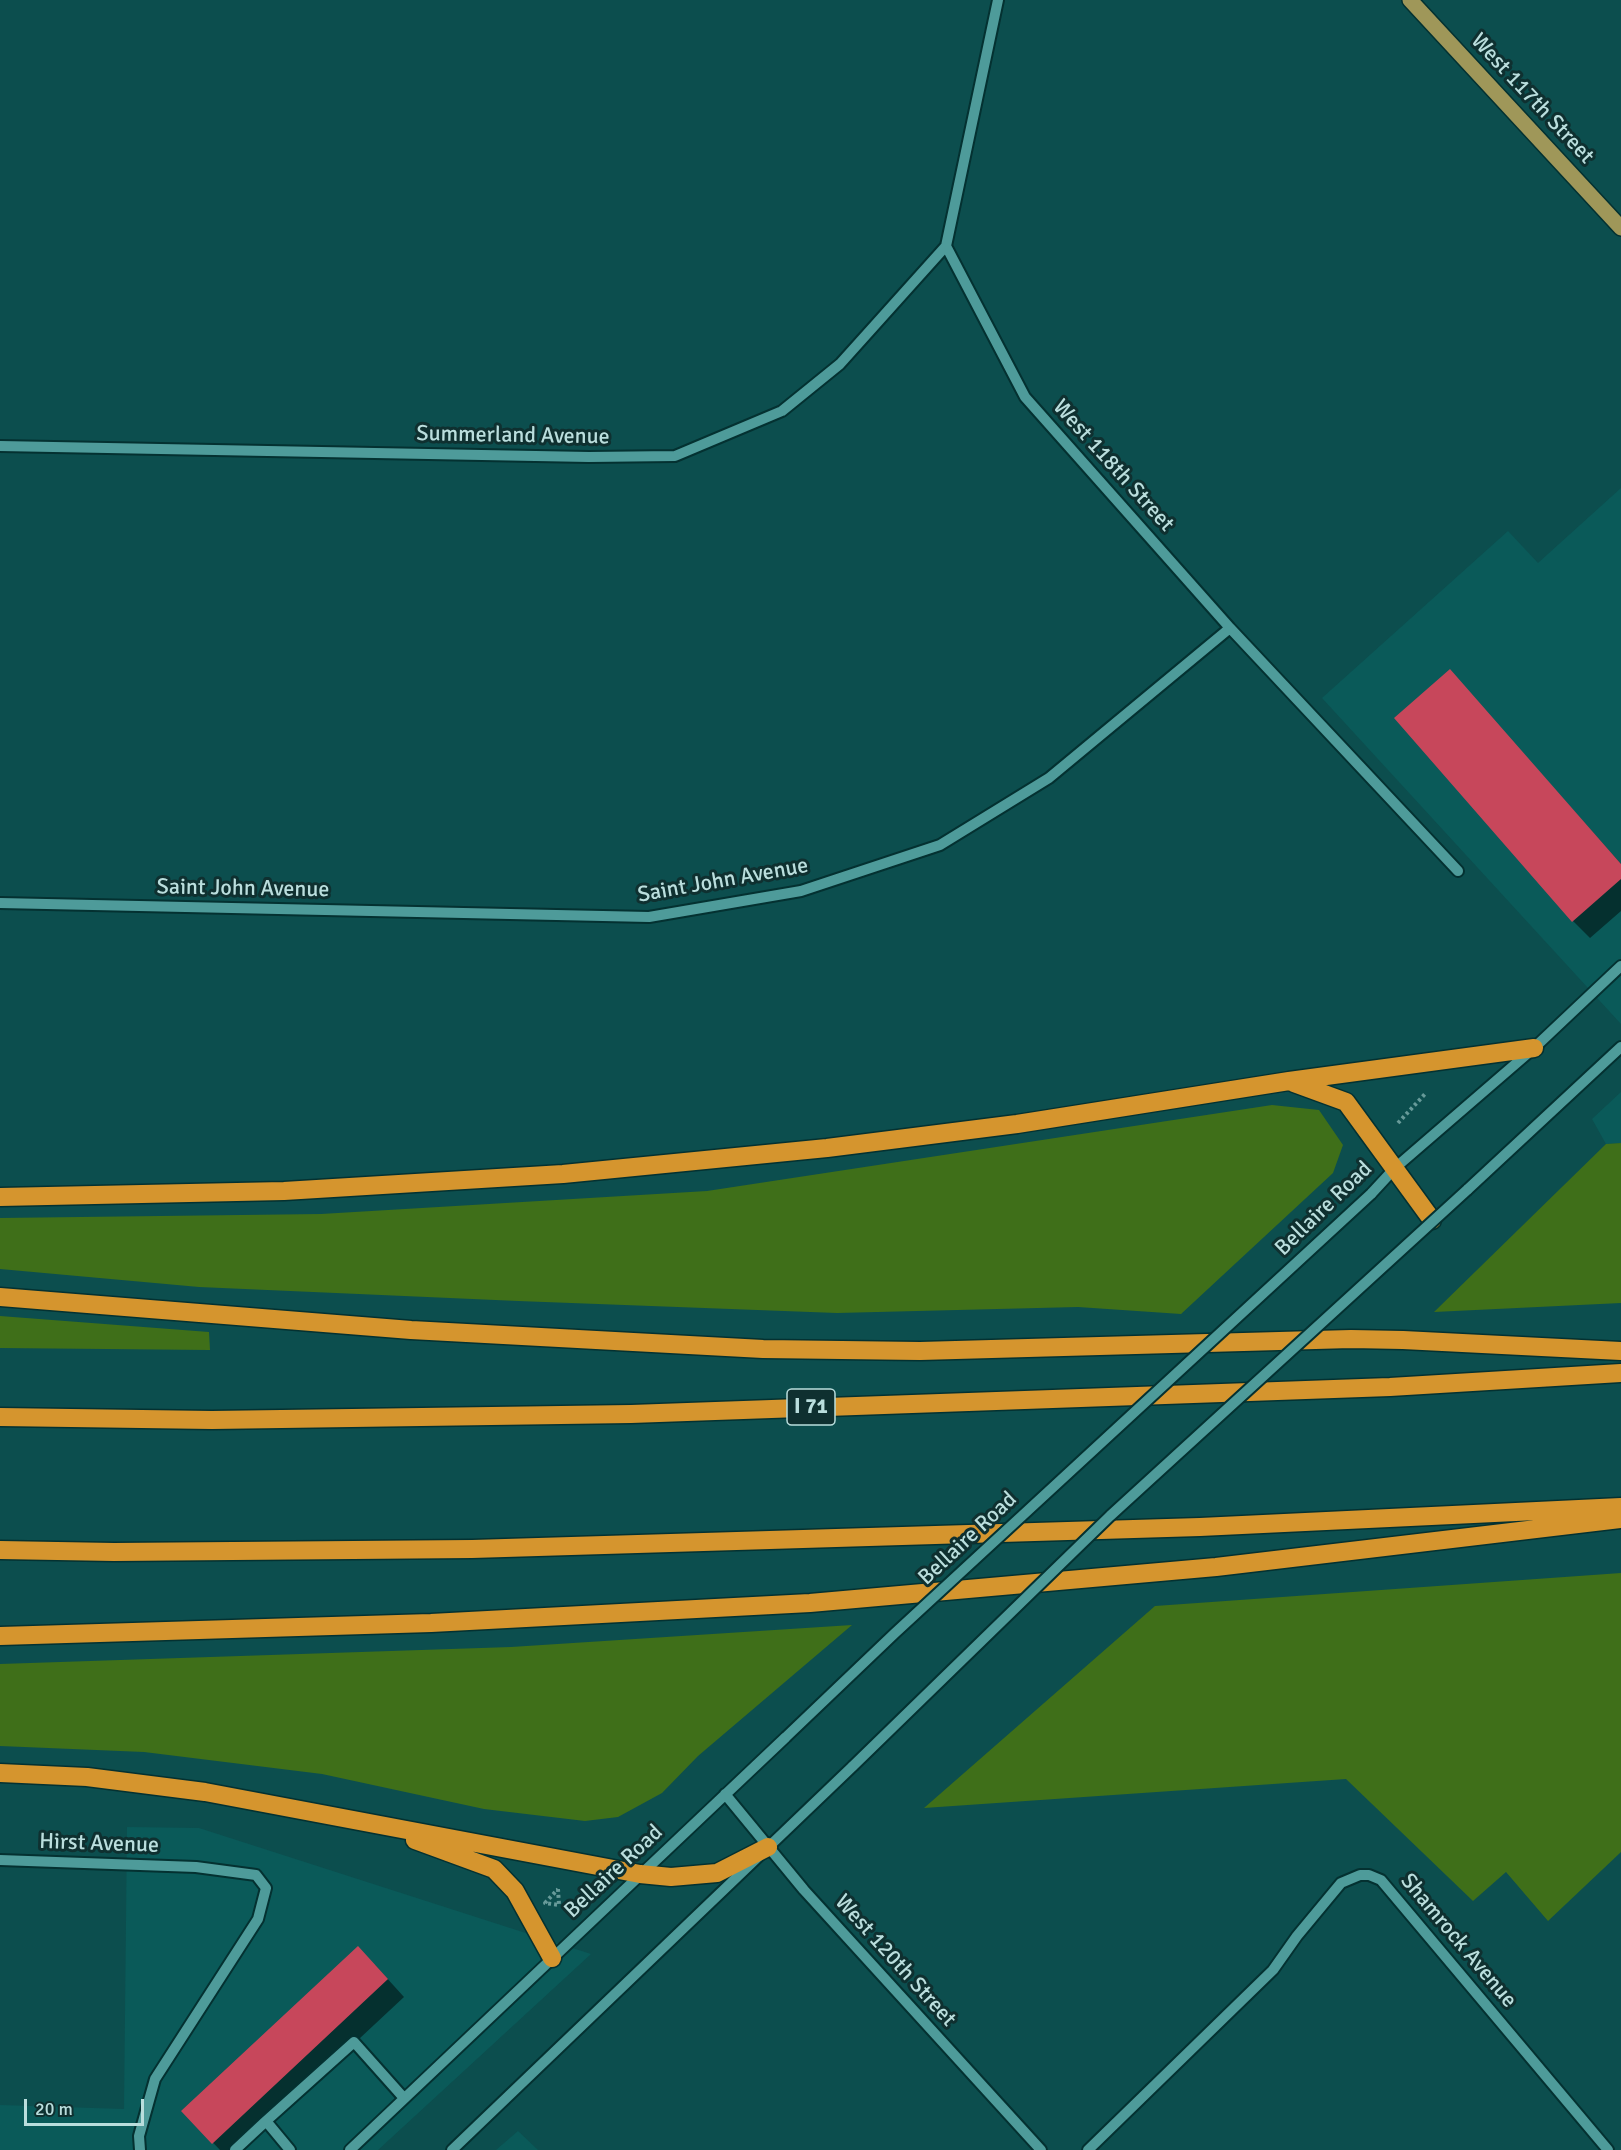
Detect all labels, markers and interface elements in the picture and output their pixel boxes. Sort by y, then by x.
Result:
street label: West 117th Street [1465,28,1599,170]
street label: West 118th Street [1047,395,1179,537]
street label: Summerland Avenue [416,421,610,451]
street label: Saint John Avenue [636,853,810,909]
street label: Saint John Avenue [156,874,330,904]
street label: Bellaire Road [1270,1156,1378,1262]
road number: I 71 [787,1389,835,1425]
street label: Bellaire Road [913,1487,1023,1591]
street label: Bellaire Road [559,1820,669,1924]
street label: Hirst Avenue [39,1829,159,1859]
street label: Shamrock Avenue [1394,1869,1522,2013]
street label: West 120th Street [829,1890,961,2032]
scale bar [27,2087,147,2125]
text: 20 m [35,2098,73,2120]

